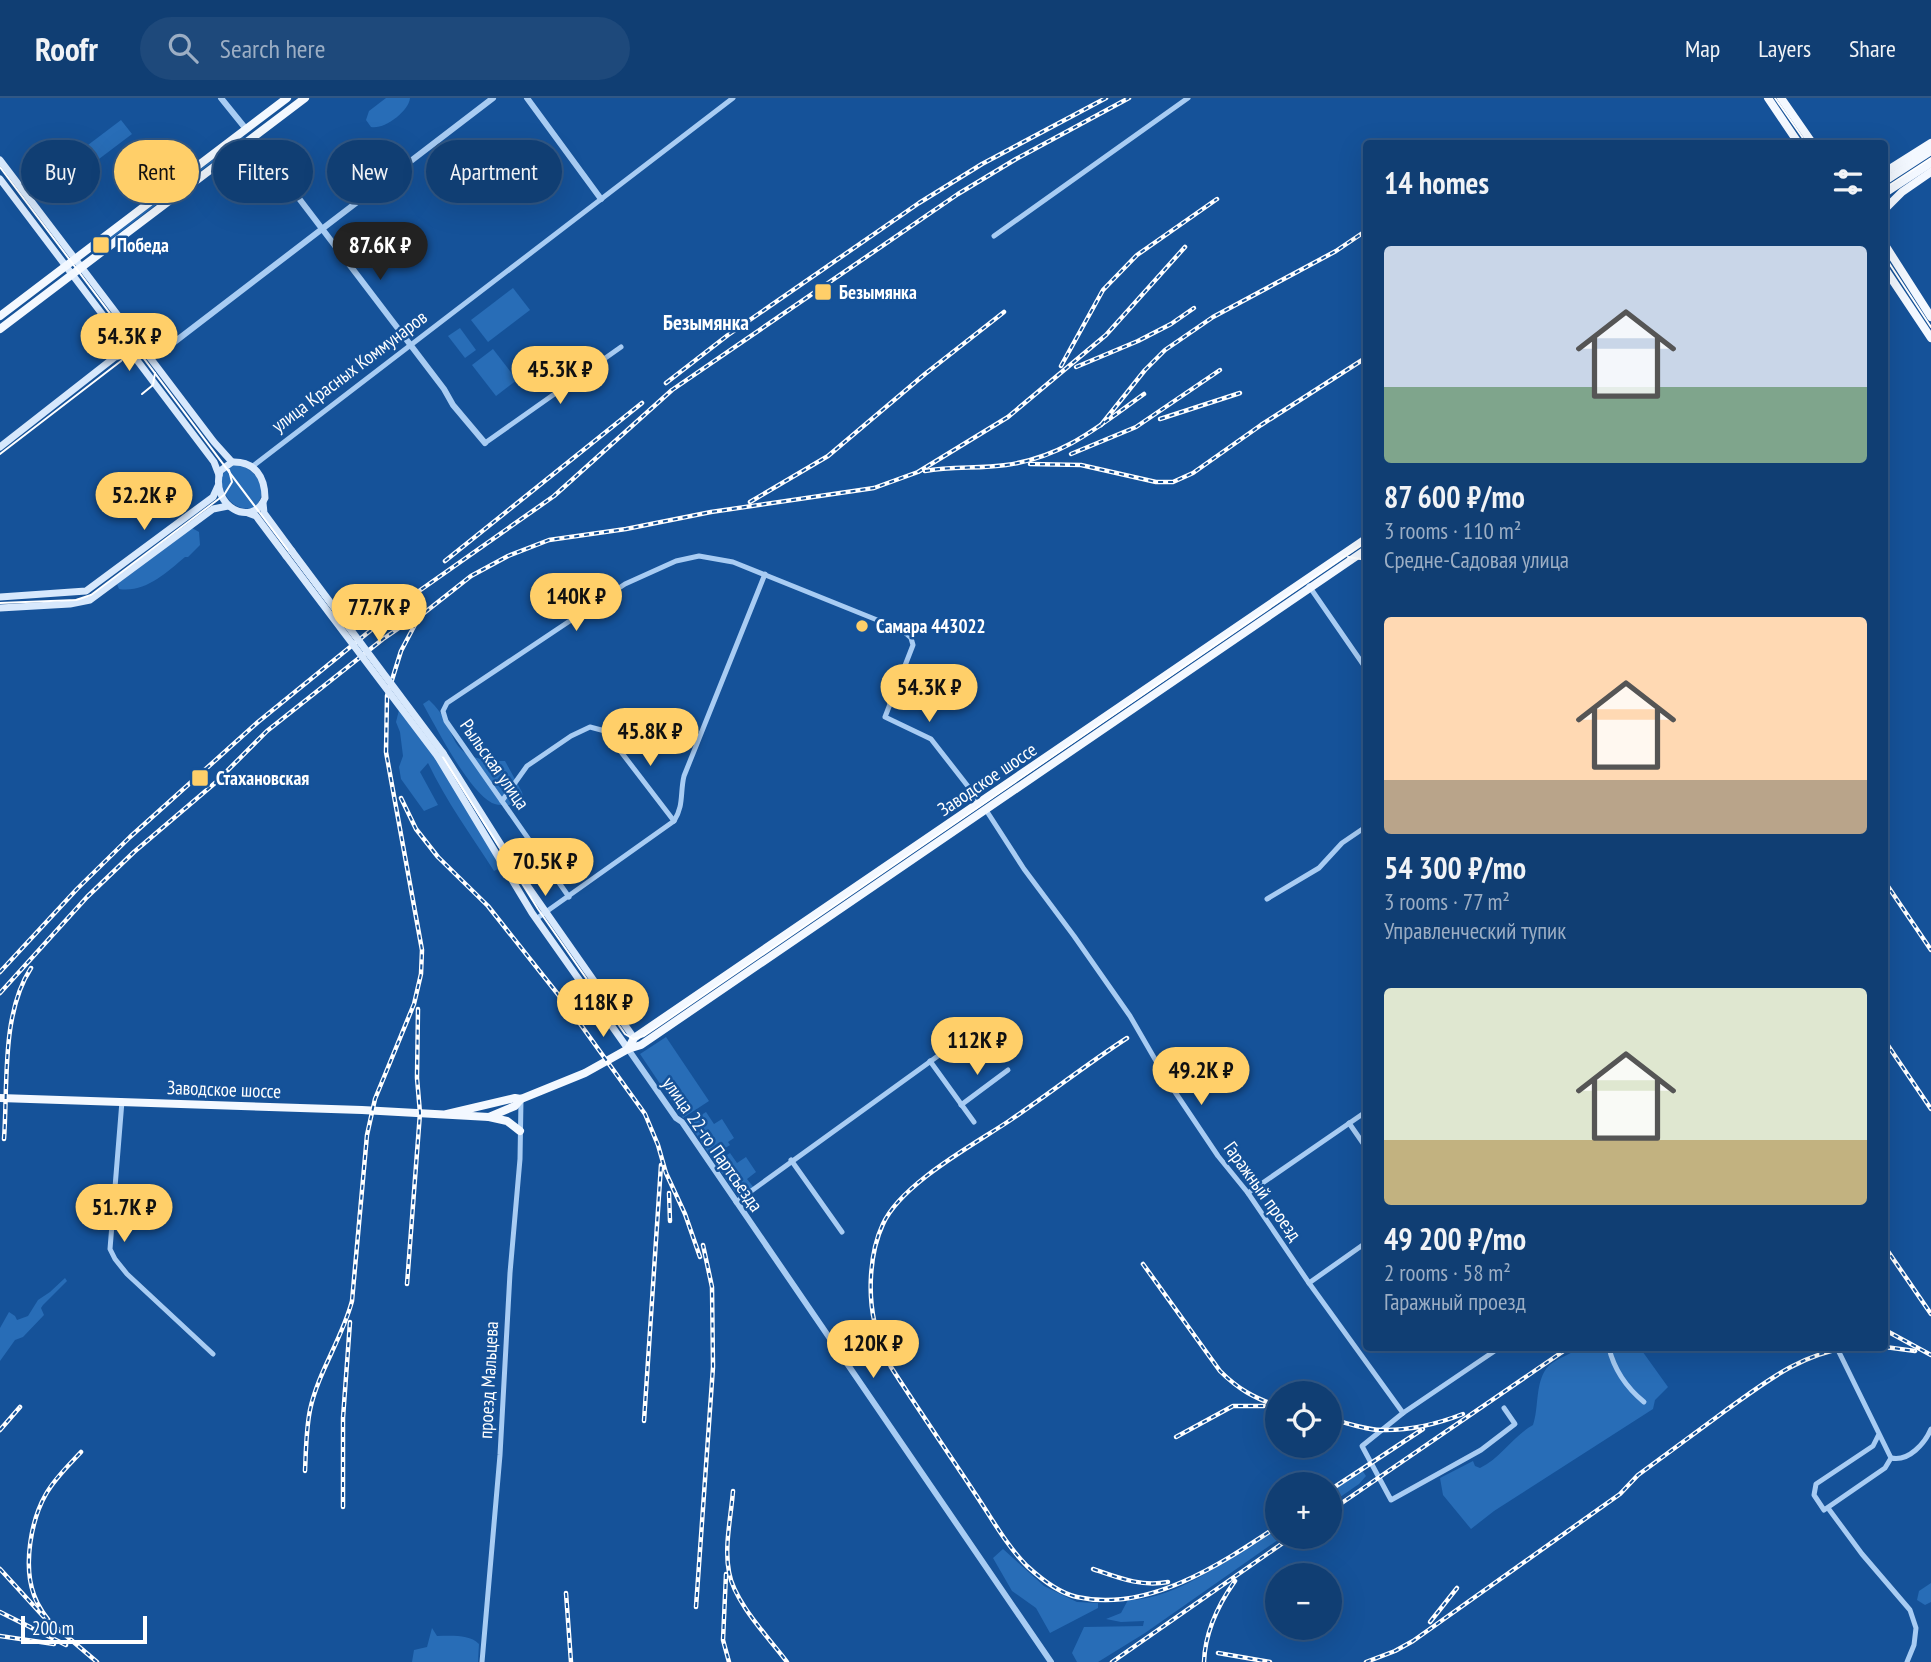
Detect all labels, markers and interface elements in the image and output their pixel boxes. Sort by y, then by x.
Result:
search box [140,17,630,80]
text: Roofr [35,27,98,70]
icon: search [164,29,202,67]
text: Search here [220,32,325,65]
text: Map [1685,33,1720,64]
text: Layers [1758,33,1811,64]
text: Share [1849,33,1896,64]
chip: Buy [21,140,100,203]
chip: Rent [114,140,199,203]
chip: Filters [213,140,313,203]
chip: New [327,140,412,203]
chip: Apartment [426,140,562,203]
text: 14 homes [1384,163,1489,202]
icon: filters [1829,163,1867,201]
pin: 87.6K ₽ [315,222,445,282]
text: 87.6K ₽ [349,230,411,259]
place label: Победа [117,233,169,257]
marker: Победа [91,235,111,255]
place label: Безымянка [839,280,917,304]
marker: Безымянка [813,282,833,302]
icon: home [1563,291,1689,417]
street label: улица Красных Коммунаров [266,305,432,437]
district label: Безымянка [663,309,749,336]
pin: 54.3K ₽ [64,314,194,373]
text: 54.3K ₽ [97,321,161,350]
pin: 45.3K ₽ [495,346,625,406]
text: 45.3K ₽ [528,354,592,383]
pin: 52.2K ₽ [79,472,209,532]
text: 87 600 ₽/mo [1384,477,1525,516]
text: 52.2K ₽ [112,480,176,509]
text: 3 rooms · 110 m² [1384,516,1521,545]
text: Средне-Садовая улица [1384,545,1569,574]
pin: 140K ₽ [519,574,633,633]
text: 140K ₽ [546,581,606,610]
pin: 77.7K ₽ [314,584,444,644]
text: 77.7K ₽ [348,592,410,621]
place label: Самара 443022 [876,614,986,638]
marker: Самара 443022 [854,618,870,634]
icon: home [1563,662,1689,788]
pin: 54.3K ₽ [864,664,994,724]
text: 54.3K ₽ [897,672,961,701]
pin: 45.8K ₽ [585,708,715,768]
street label: Рыльская улица [455,714,535,814]
text: 45.8K ₽ [618,716,682,745]
street label: Заводское шоссе [933,737,1041,821]
place label: Стахановская [216,766,309,790]
marker: Стахановская [190,768,210,788]
pin: 70.5K ₽ [480,838,610,898]
text: 70.5K ₽ [513,846,577,875]
text: 54 300 ₽/mo [1384,848,1526,887]
text: 3 rooms · 77 m² [1384,887,1510,916]
text: Управленческий тупик [1384,916,1566,945]
pin: 118K ₽ [546,979,660,1039]
text: 118K ₽ [573,987,633,1016]
pin: 112K ₽ [920,1018,1034,1077]
text: 112K ₽ [947,1025,1007,1054]
icon: home [1563,1033,1689,1159]
pin: 49.2K ₽ [1136,1048,1266,1107]
text: 49.2K ₽ [1169,1055,1233,1084]
street label: улица 22-го Партсъезда [657,1072,769,1216]
street label: Заводское шоссе [166,1075,282,1103]
street label: Гаражный проезд [1219,1137,1307,1246]
pin: 51.7K ₽ [59,1184,189,1244]
text: 51.7K ₽ [92,1192,156,1221]
text: 49 200 ₽/mo [1384,1219,1526,1258]
text: 2 rooms · 58 m² [1384,1258,1511,1287]
text: Гаражный проезд [1384,1287,1526,1316]
pin: 120K ₽ [816,1320,930,1380]
street label: проезд Мальцева [473,1321,503,1439]
text: 120K ₽ [843,1328,903,1357]
map controls [1265,1381,1342,1640]
button: locate [1265,1381,1342,1458]
button: + [1265,1472,1342,1549]
button: − [1265,1563,1342,1640]
scale bar [21,1613,147,1645]
text: 200 m [32,1616,74,1640]

